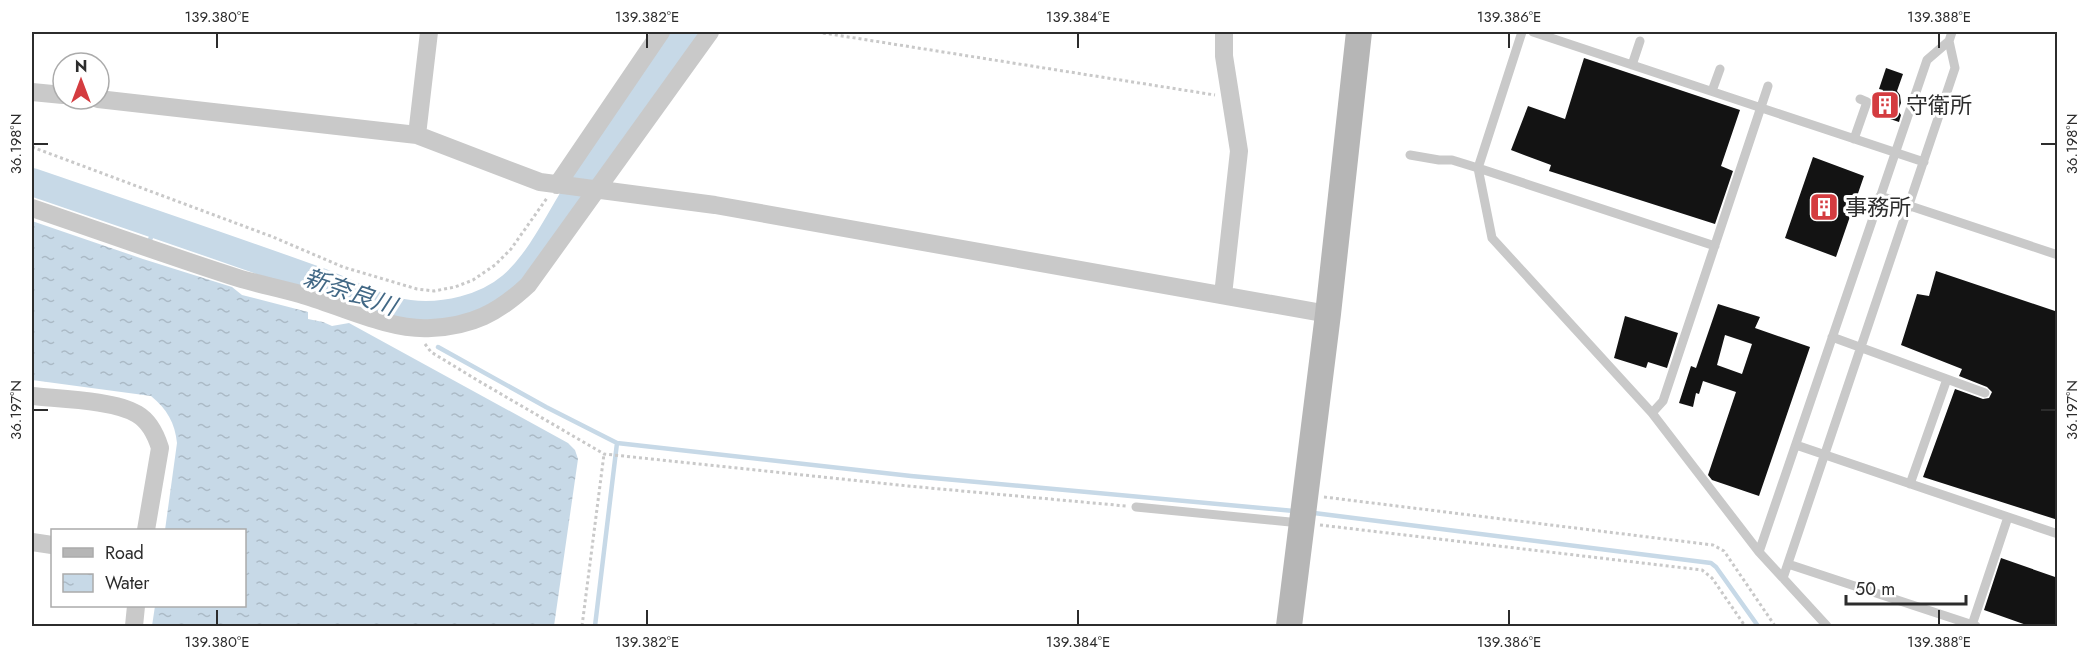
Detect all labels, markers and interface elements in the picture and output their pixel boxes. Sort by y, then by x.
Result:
text: 139.380°E [185,6,249,28]
text: 139.382°E [615,6,679,28]
text: 139.384°E [1046,6,1110,28]
text: 139.386°E [1477,6,1541,28]
text: 139.388°E [1907,6,1971,28]
north arrow [51,51,111,111]
text: N [75,55,87,78]
building icon: 守衛所 [1869,89,1901,121]
place label: 守衛所 [1906,89,1972,121]
text: 36.198°N [5,114,27,174]
text: 36.198°N [2061,114,2083,174]
building icon: 事務所 [1808,191,1840,223]
place label: 事務所 [1845,191,1911,223]
water label: 新奈良川 [299,259,404,325]
text: 36.197°N [5,380,27,440]
text: 36.197°N [2061,380,2083,440]
legend [51,529,246,607]
text: Road [105,540,144,566]
scale bar [1846,568,1966,606]
text: Water [105,570,150,596]
text: 50 m [1855,576,1895,602]
text: 139.380°E [185,631,249,653]
text: 139.382°E [615,631,679,653]
text: 139.384°E [1046,631,1110,653]
text: 139.386°E [1477,631,1541,653]
text: 139.388°E [1907,631,1971,653]

